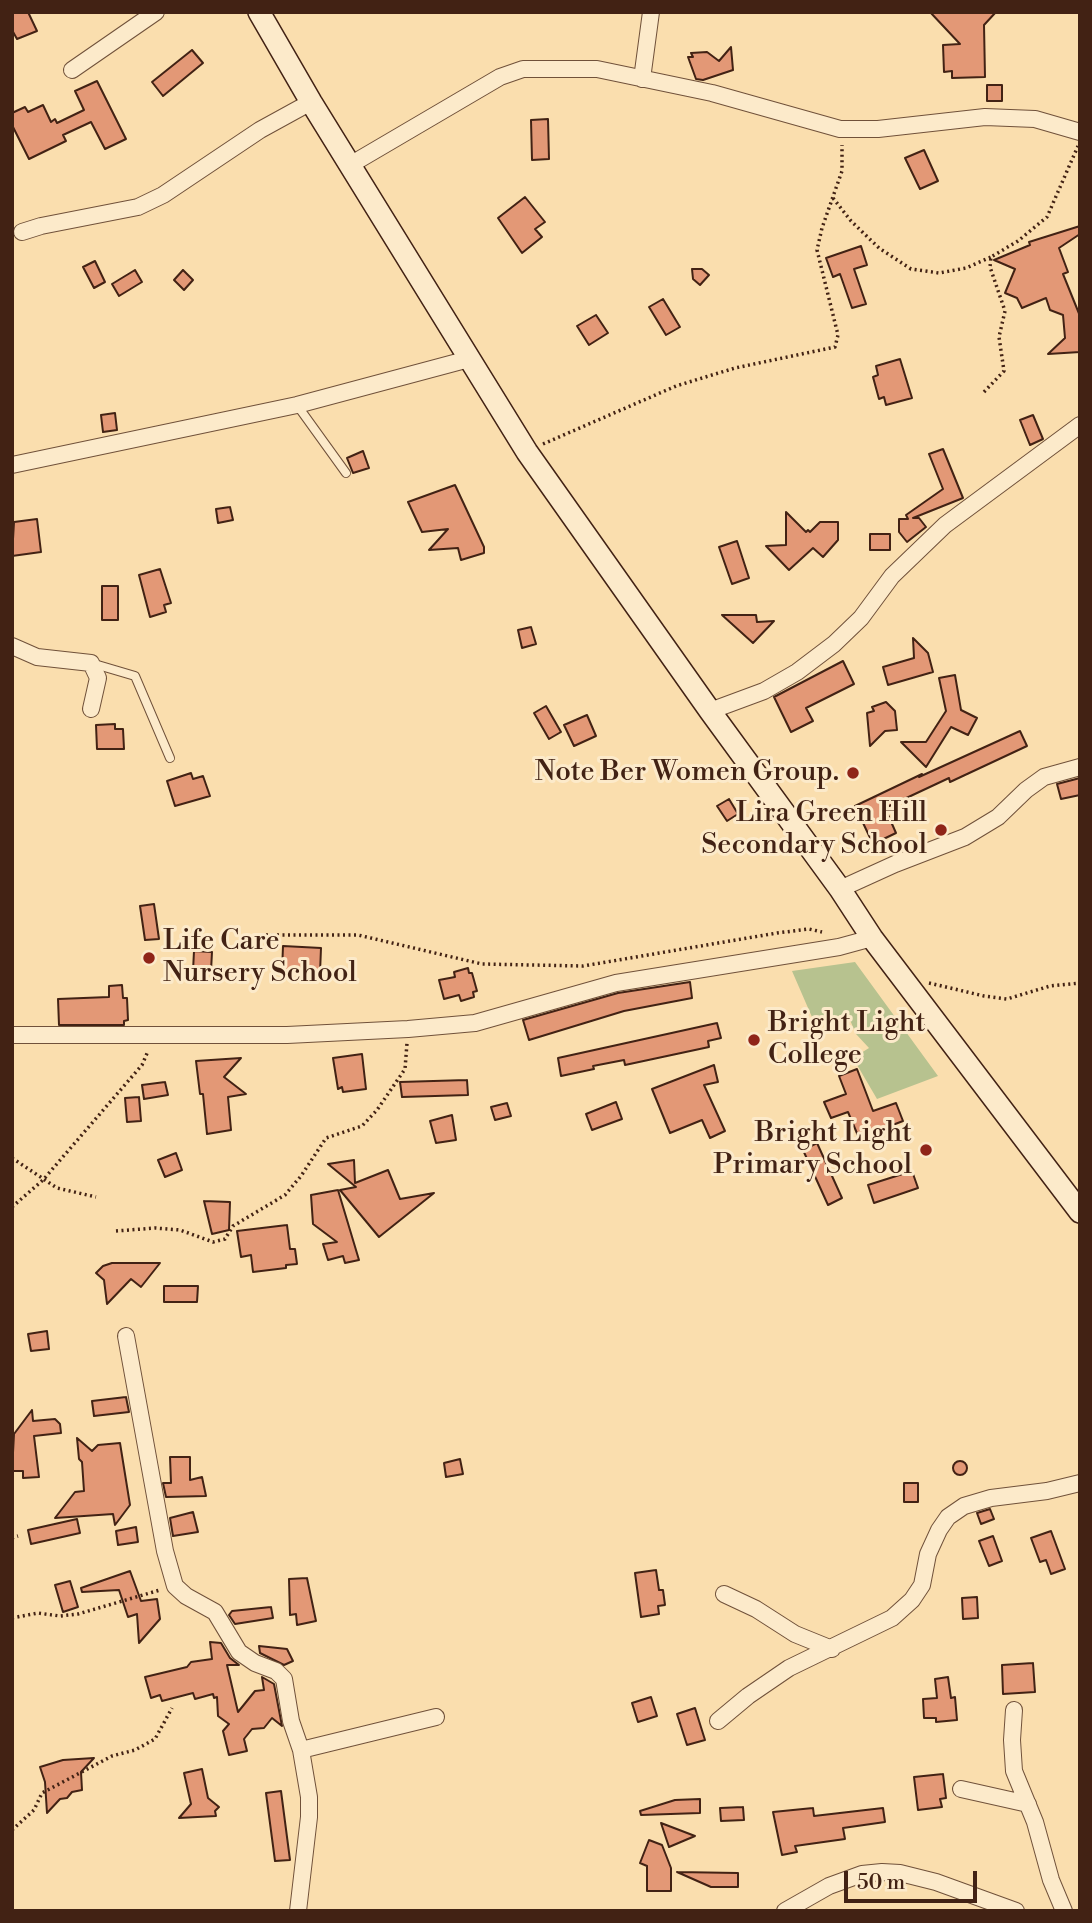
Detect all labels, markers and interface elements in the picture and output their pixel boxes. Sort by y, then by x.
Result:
place label: Note Ber Women Group. [535,756,839,790]
marker: Note Ber Women Group. [845,765,861,781]
place label: Lira Green Hill Secondary School [701,797,927,863]
marker: Lira Green Hill Secondary School [933,822,949,838]
place label: Life Care Nursery School [163,925,357,991]
marker: Life Care Nursery School [141,950,157,966]
place label: Bright Light College [768,1007,925,1073]
marker: Bright Light College [746,1032,762,1048]
place label: Bright Light Primary School [713,1117,912,1183]
marker: Bright Light Primary School [918,1142,934,1158]
scale bar [847,1856,980,1900]
text: 50 m [857,1870,905,1896]

